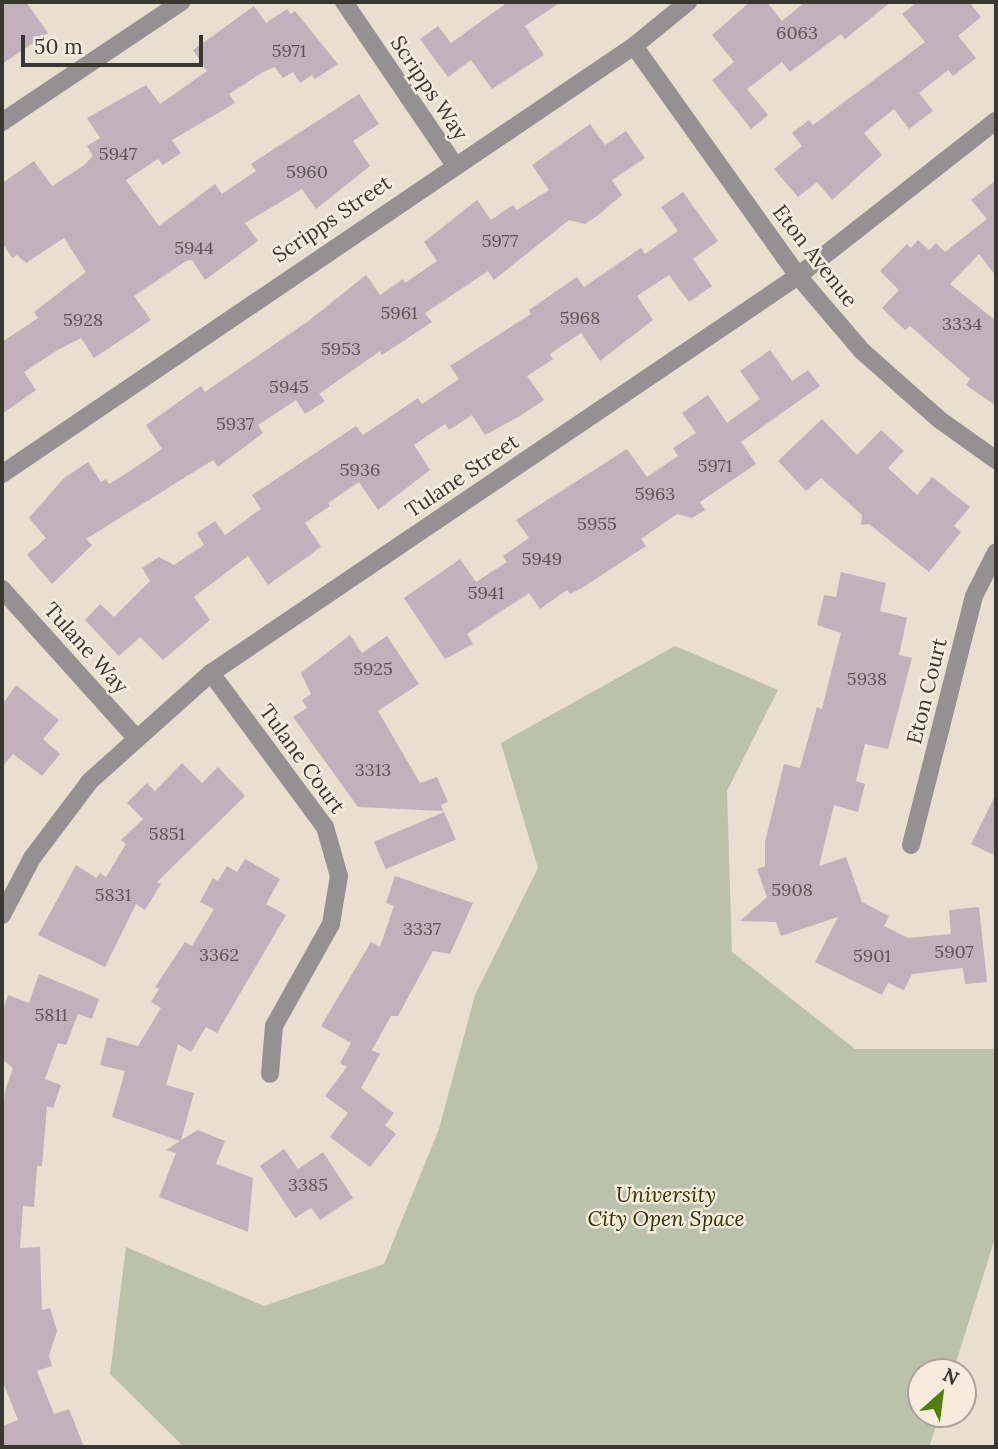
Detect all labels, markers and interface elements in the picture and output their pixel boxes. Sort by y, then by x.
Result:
scale bar [24,21,206,65]
house number: 6063 [776,22,818,44]
street label: Scripps Way [385,31,473,145]
text: 50 m [34,33,83,60]
house number: 5971 [272,40,306,62]
house number: 5947 [99,143,137,165]
house number: 5960 [286,161,328,183]
street label: Scripps Street [268,170,396,268]
street label: Eton Avenue [767,200,863,312]
house number: 5977 [482,230,518,252]
house number: 5944 [174,237,214,259]
house number: 5961 [380,302,418,324]
house number: 5968 [560,307,600,329]
house number: 5928 [63,309,103,331]
house number: 3334 [942,313,982,335]
house number: 5953 [321,338,361,360]
house number: 5945 [269,376,309,398]
house number: 5937 [216,413,254,435]
street label: Tulane Street [400,429,524,523]
house number: 5971 [698,455,732,477]
house number: 5936 [340,459,380,481]
house number: 5963 [635,483,675,505]
house number: 5955 [577,513,617,535]
house number: 5949 [522,548,562,570]
house number: 5941 [468,582,504,604]
street label: Tulane Way [39,597,133,699]
street label: Eton Court [902,635,952,747]
house number: 5925 [353,658,393,680]
house number: 5938 [847,668,887,690]
street label: Tulane Court [254,700,350,818]
house number: 3313 [355,759,391,781]
house number: 5851 [149,823,185,845]
house number: 5908 [771,879,813,901]
house number: 5831 [95,884,131,906]
house number: 3337 [403,918,441,940]
house number: 5907 [934,941,974,963]
house number: 3362 [199,944,239,966]
house number: 5901 [853,945,891,967]
house number: 5811 [34,1004,68,1026]
house number: 3385 [288,1174,328,1196]
park label: University City Open Space [587,1182,745,1232]
north arrow [907,1358,977,1428]
text: N [939,1362,963,1390]

